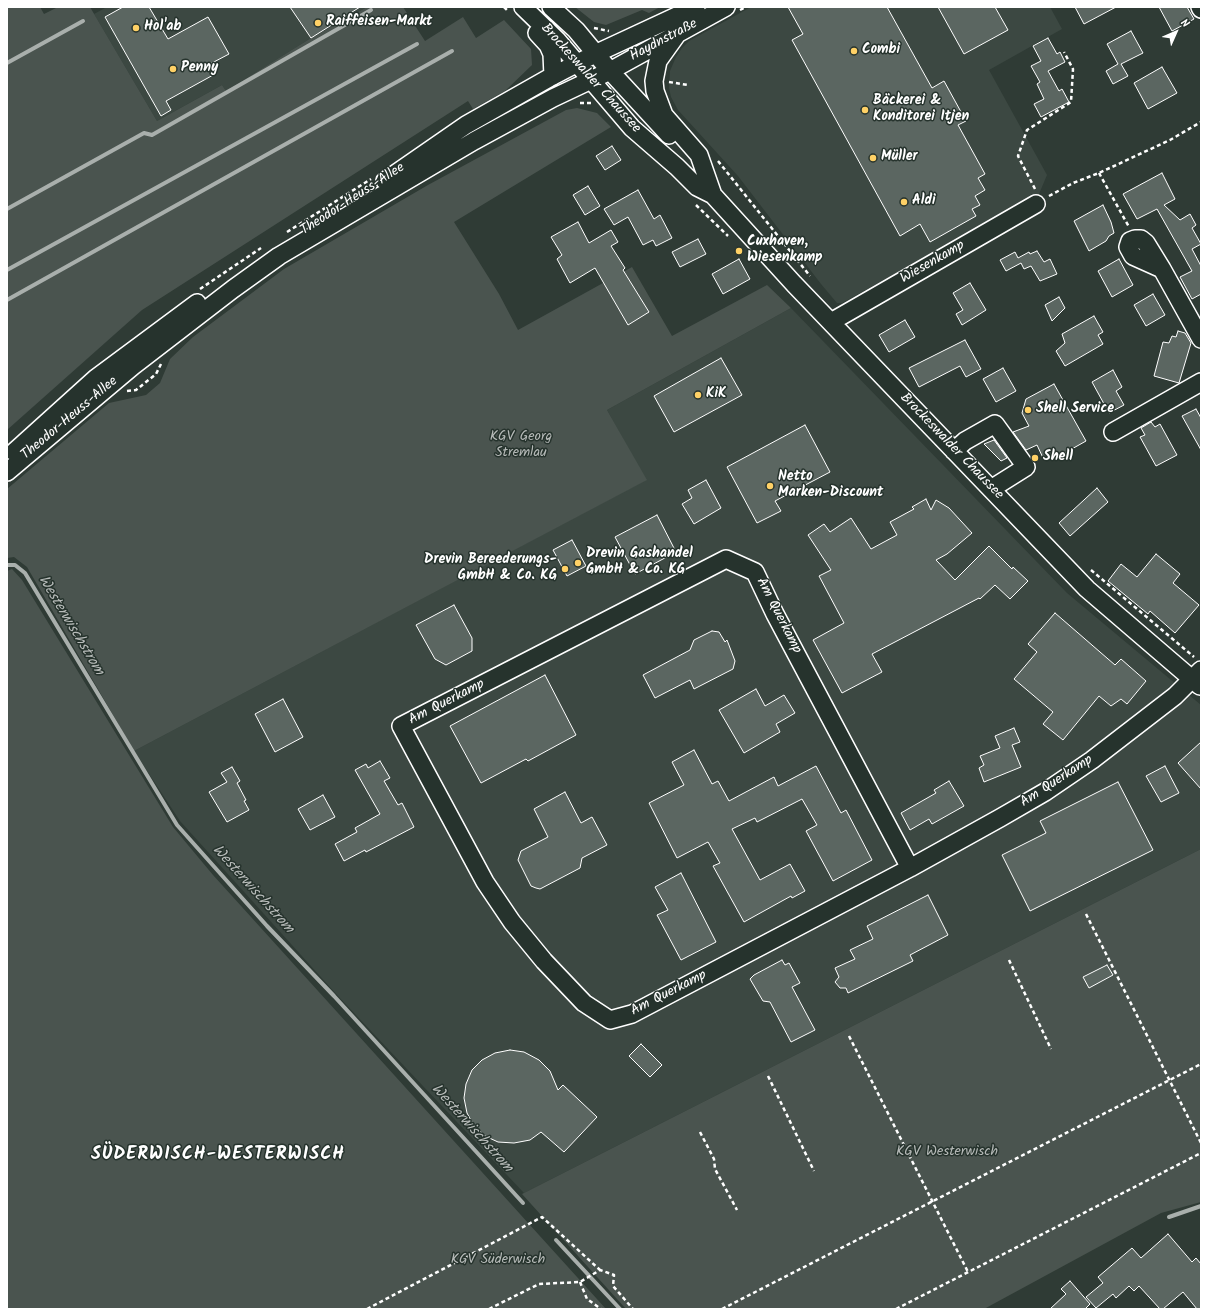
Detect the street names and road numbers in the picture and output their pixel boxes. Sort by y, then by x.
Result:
street label: Haydnstraße [627,16,701,66]
street label: Brockeswalder Chaussee [536,21,644,137]
street label: Theodor-Heuss-Allee [298,160,408,240]
street label: Wiesenkamp [898,238,968,288]
street label: Theodor-Heuss-Allee [18,374,122,464]
street label: Brockeswalder Chaussee [896,390,1006,504]
street label: Am Querkamp [752,575,804,657]
street label: Am Querkamp [406,677,488,729]
street label: Am Querkamp [1018,752,1096,812]
street label: Am Querkamp [628,968,710,1020]

